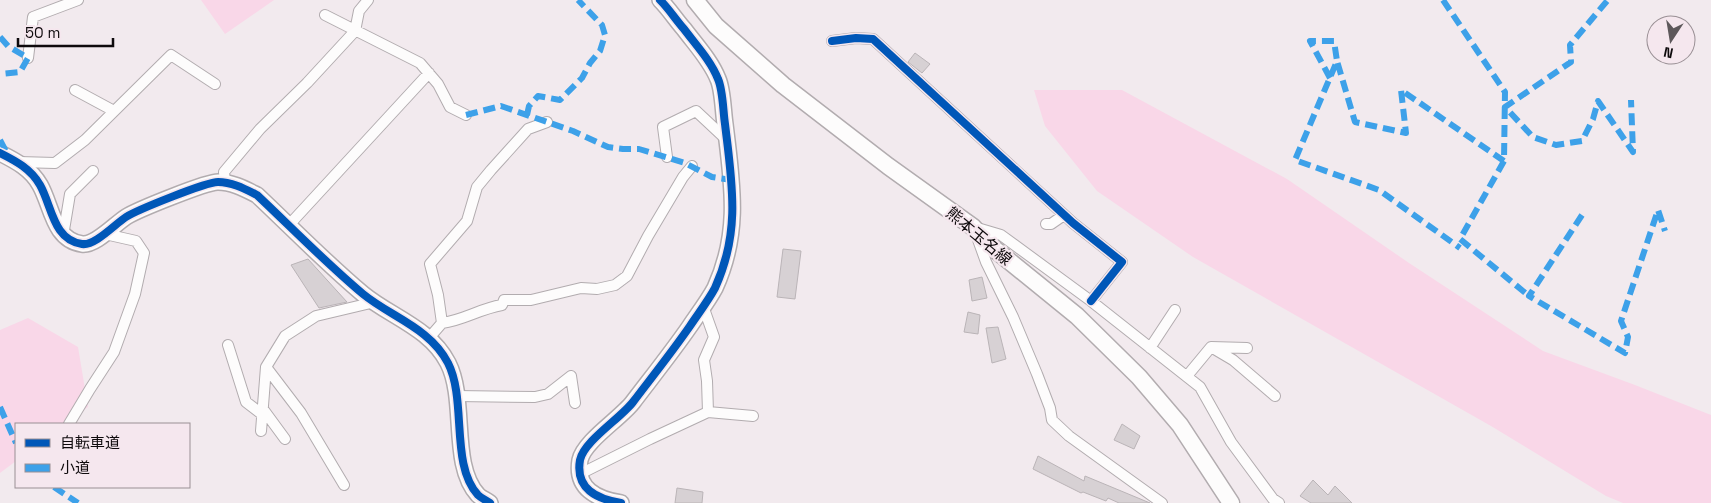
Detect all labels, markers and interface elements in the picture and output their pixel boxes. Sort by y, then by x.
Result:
scale bar [18,15,112,47]
north arrow [1646,15,1696,65]
text: 50 m [25,23,60,42]
text: N [1662,43,1675,62]
street label: 熊本玉名線 [942,202,1016,270]
legend [15,423,190,488]
text: 自転車道 [60,433,120,452]
text: 小道 [60,458,90,477]

